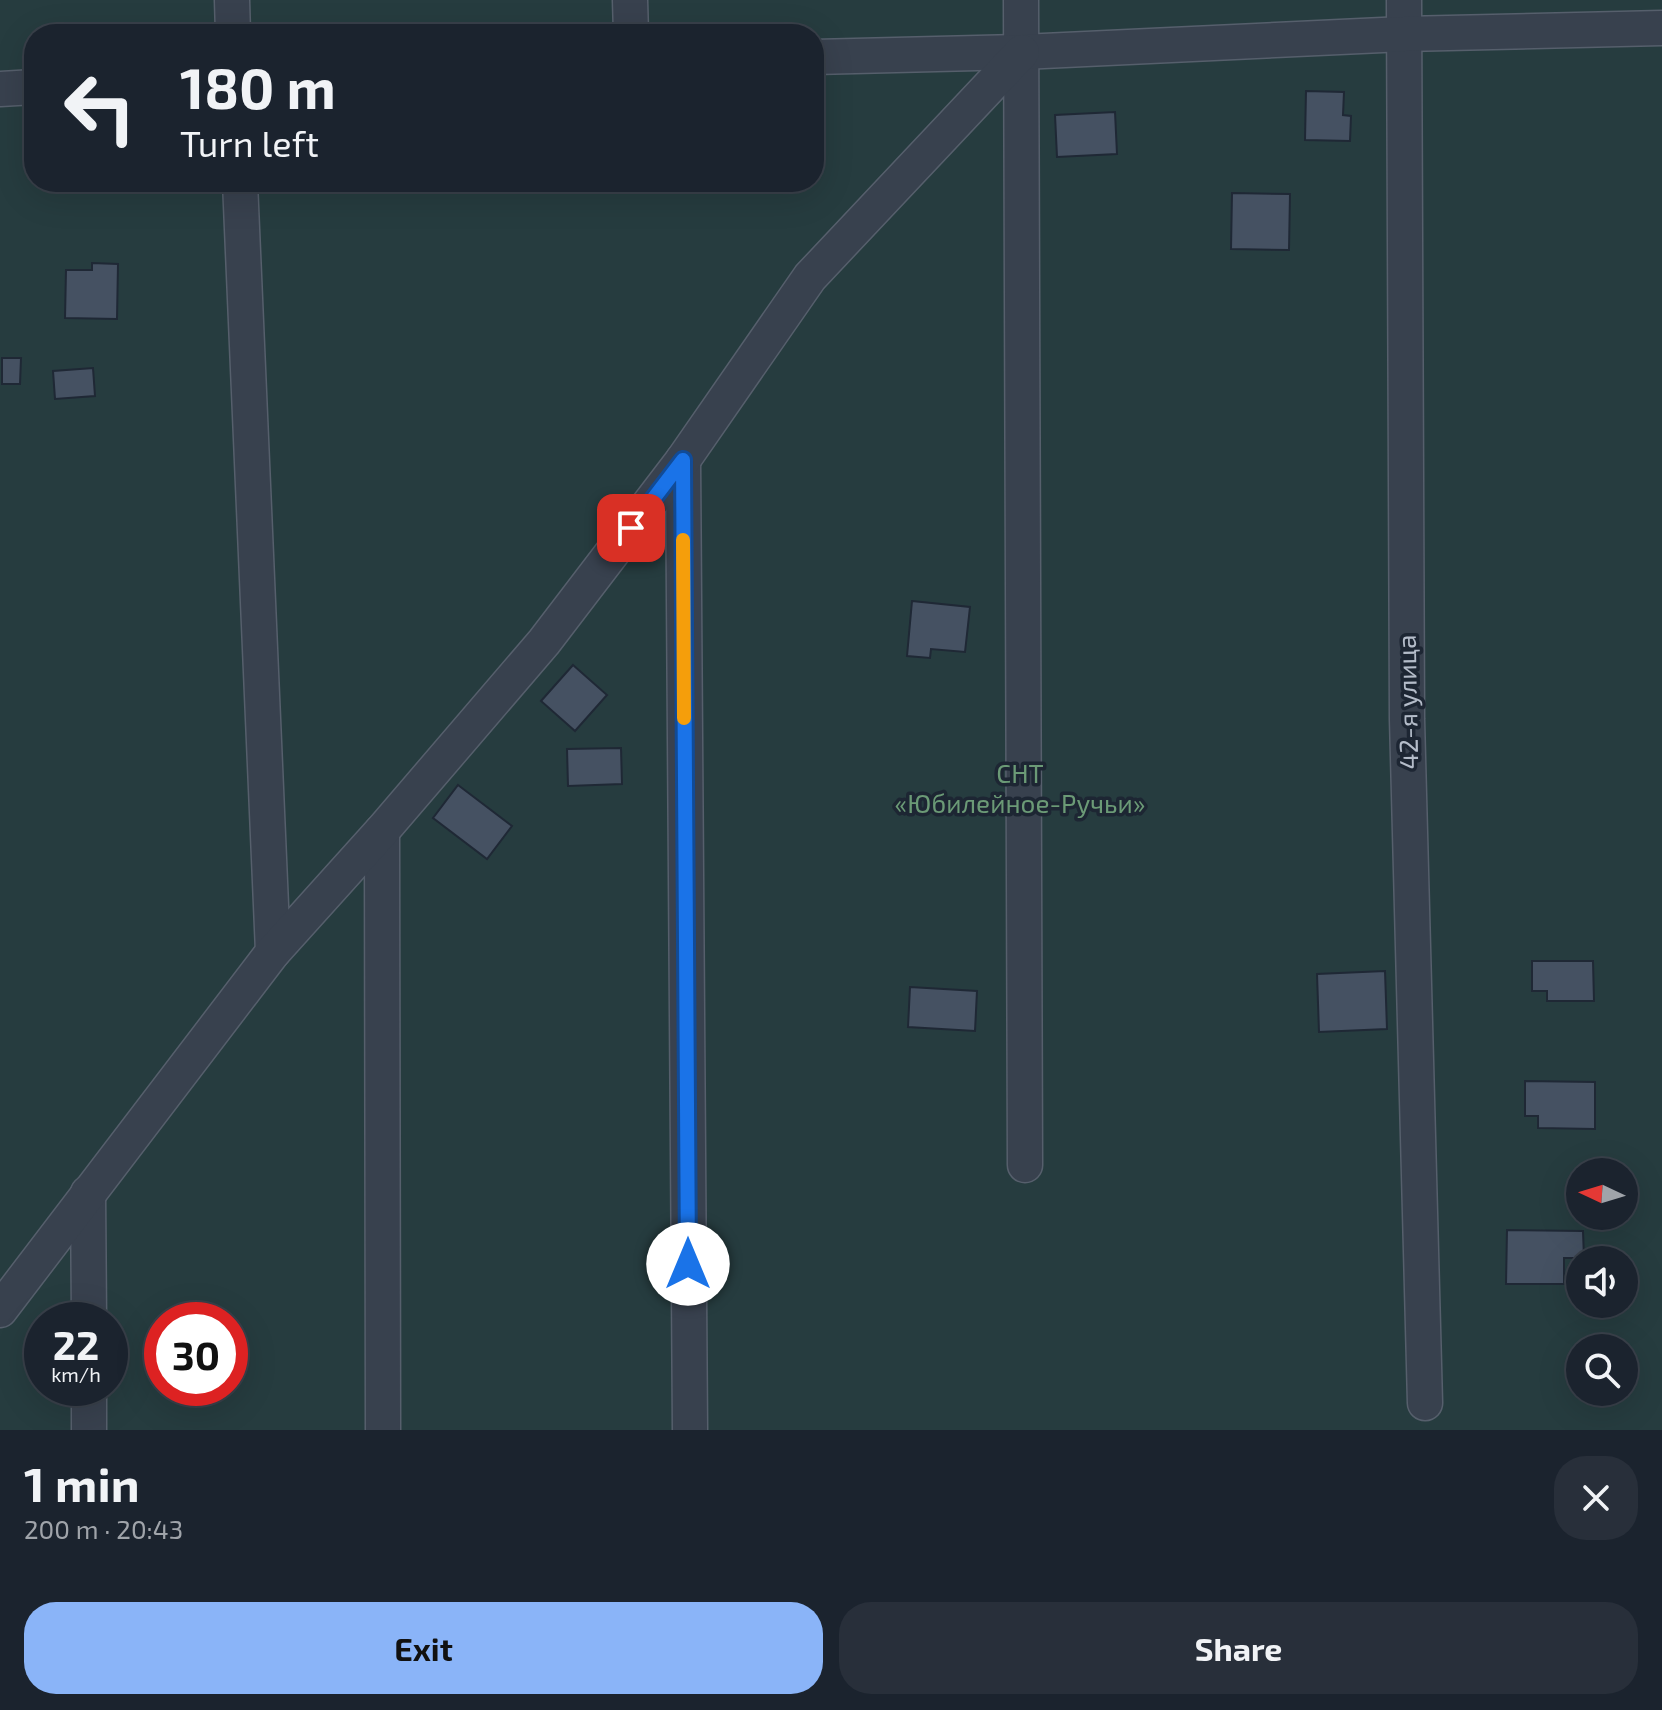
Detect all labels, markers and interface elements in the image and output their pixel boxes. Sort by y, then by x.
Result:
text: 180 m [180,53,336,120]
icon: left [48,56,152,160]
text: Turn left [180,121,319,164]
pin [597,494,665,562]
icon: arrive [609,506,653,550]
street label: 42-я улица [1390,634,1424,770]
park label: СНТ «Юбилейное-Ручьи» [895,757,1145,819]
north arrow [1566,1158,1638,1230]
map controls [1566,1158,1638,1406]
position arrow [646,1222,730,1306]
button: sound [1566,1246,1638,1318]
speed limit sign: 30 [144,1302,248,1406]
text: 22 [53,1320,99,1368]
button: search [1566,1334,1638,1406]
text: km/h [51,1362,101,1386]
text: 1 min [24,1454,140,1512]
button: close [1554,1456,1638,1540]
text: 200 m · 20:43 [24,1513,183,1544]
button: Exit [24,1602,823,1694]
button: Share [839,1602,1638,1694]

